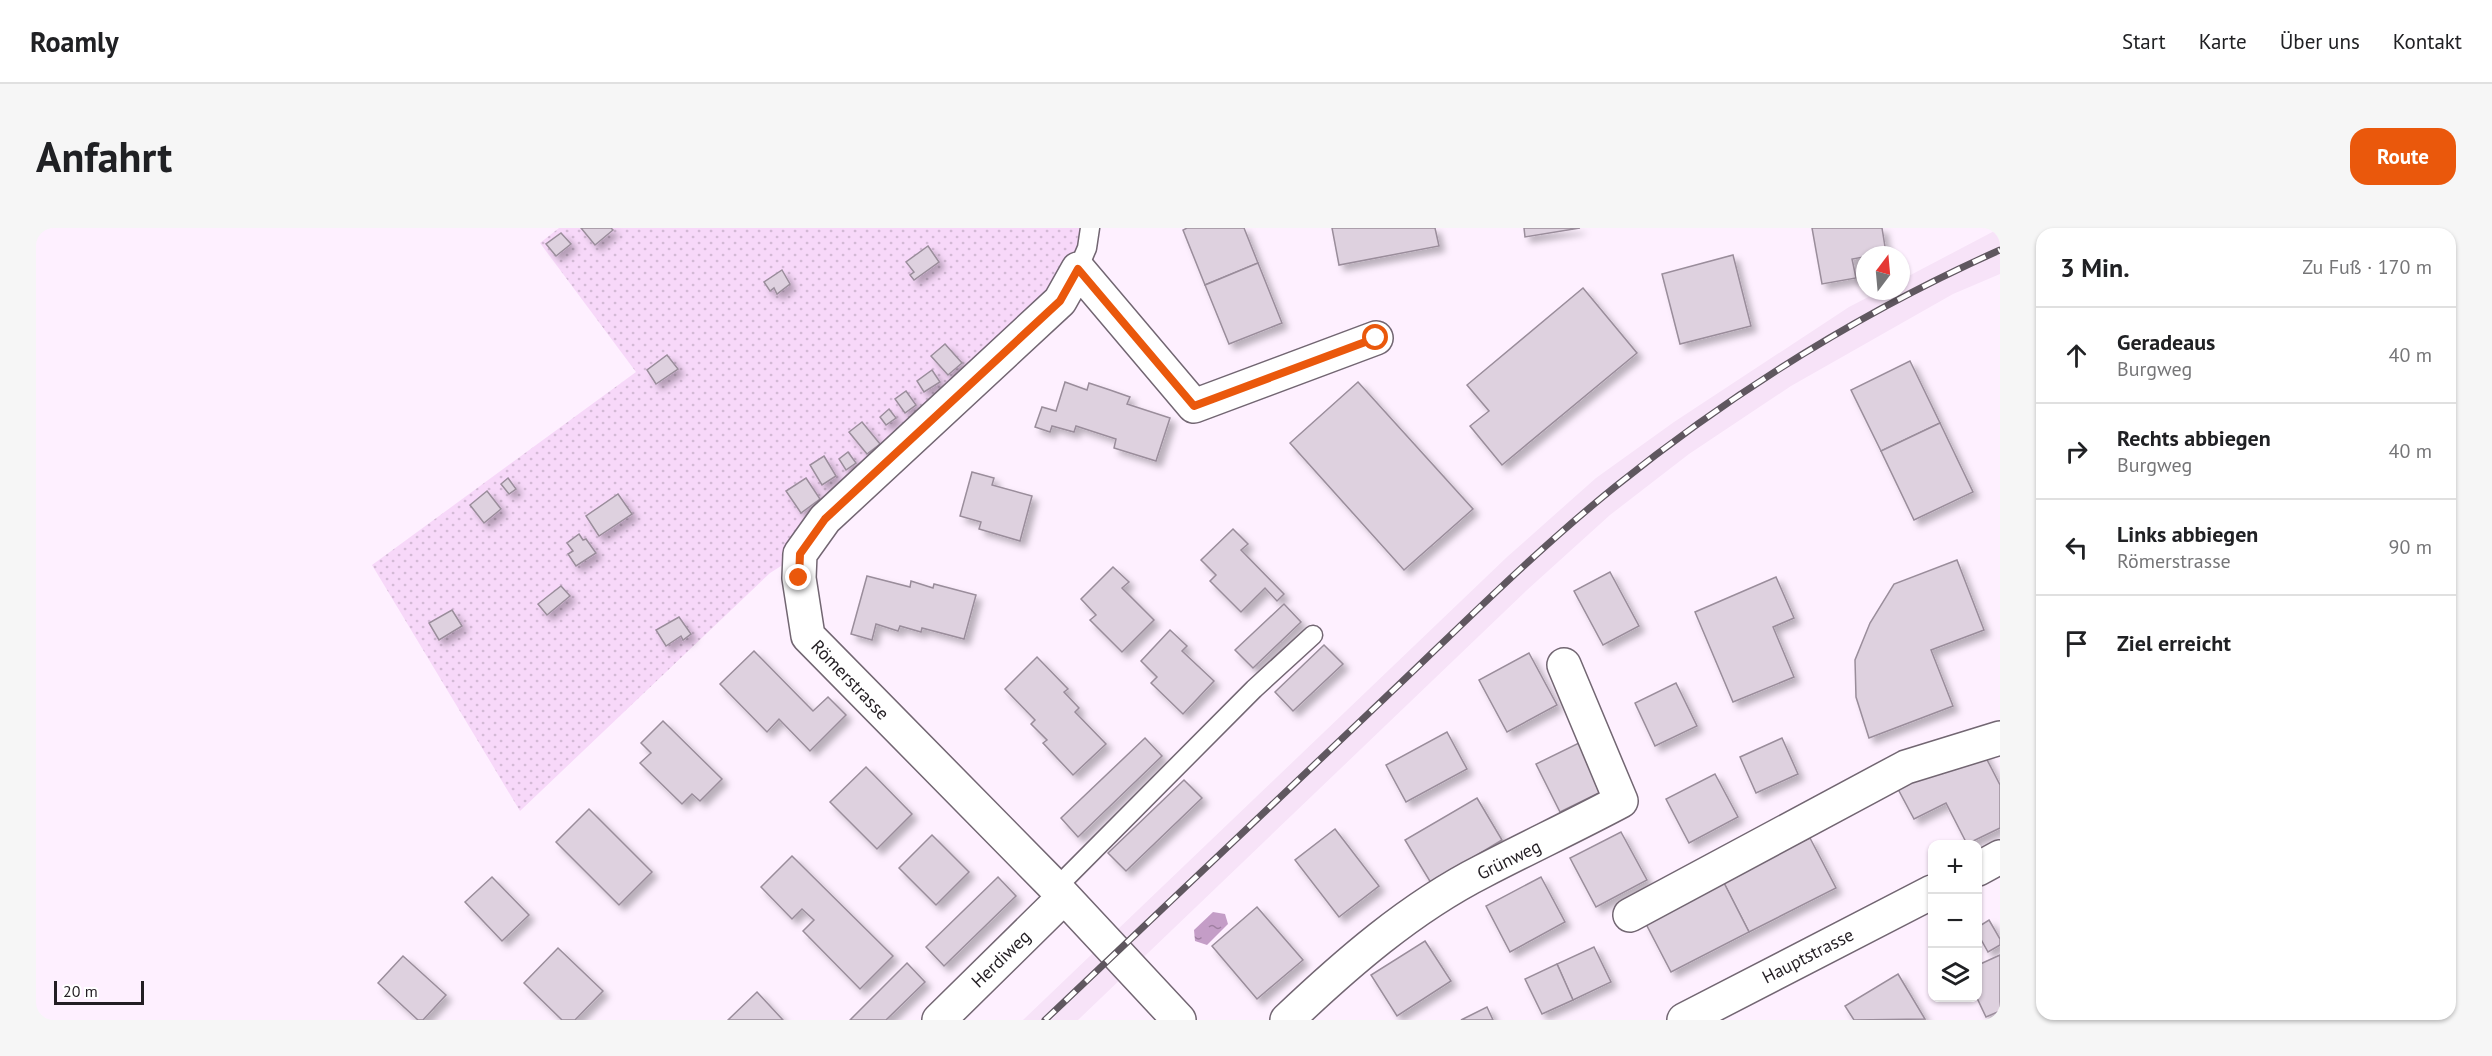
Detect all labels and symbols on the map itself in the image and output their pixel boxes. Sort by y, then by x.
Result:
north arrow [1856,246,1910,300]
route start [1362,324,1388,350]
route end [785,564,811,590]
street label: Römerstrasse [807,635,894,724]
street label: Grünweg [1473,834,1545,885]
street label: Hauptstrasse [1758,923,1857,988]
street label: Herdiweg [966,925,1035,992]
scale bar [54,978,144,1006]

